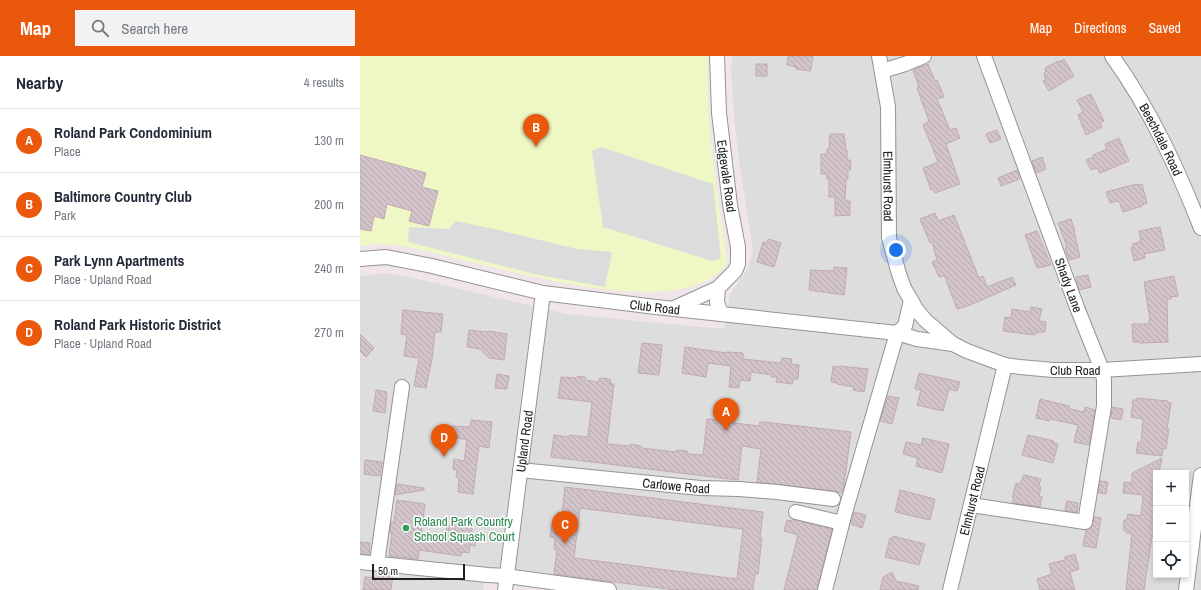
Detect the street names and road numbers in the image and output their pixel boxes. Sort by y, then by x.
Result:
street label: Beechdale Road [1135,100,1186,179]
street label: Edgevale Road [713,139,740,213]
street label: Elmhurst Road [879,151,897,222]
street label: Shady Lane [1051,256,1086,315]
street label: Club Road [629,296,681,319]
street label: Club Road [1050,362,1101,379]
street label: Upland Road [512,409,537,473]
street label: Elmhurst Road [956,464,989,537]
street label: Carlowe Road [642,474,710,497]

